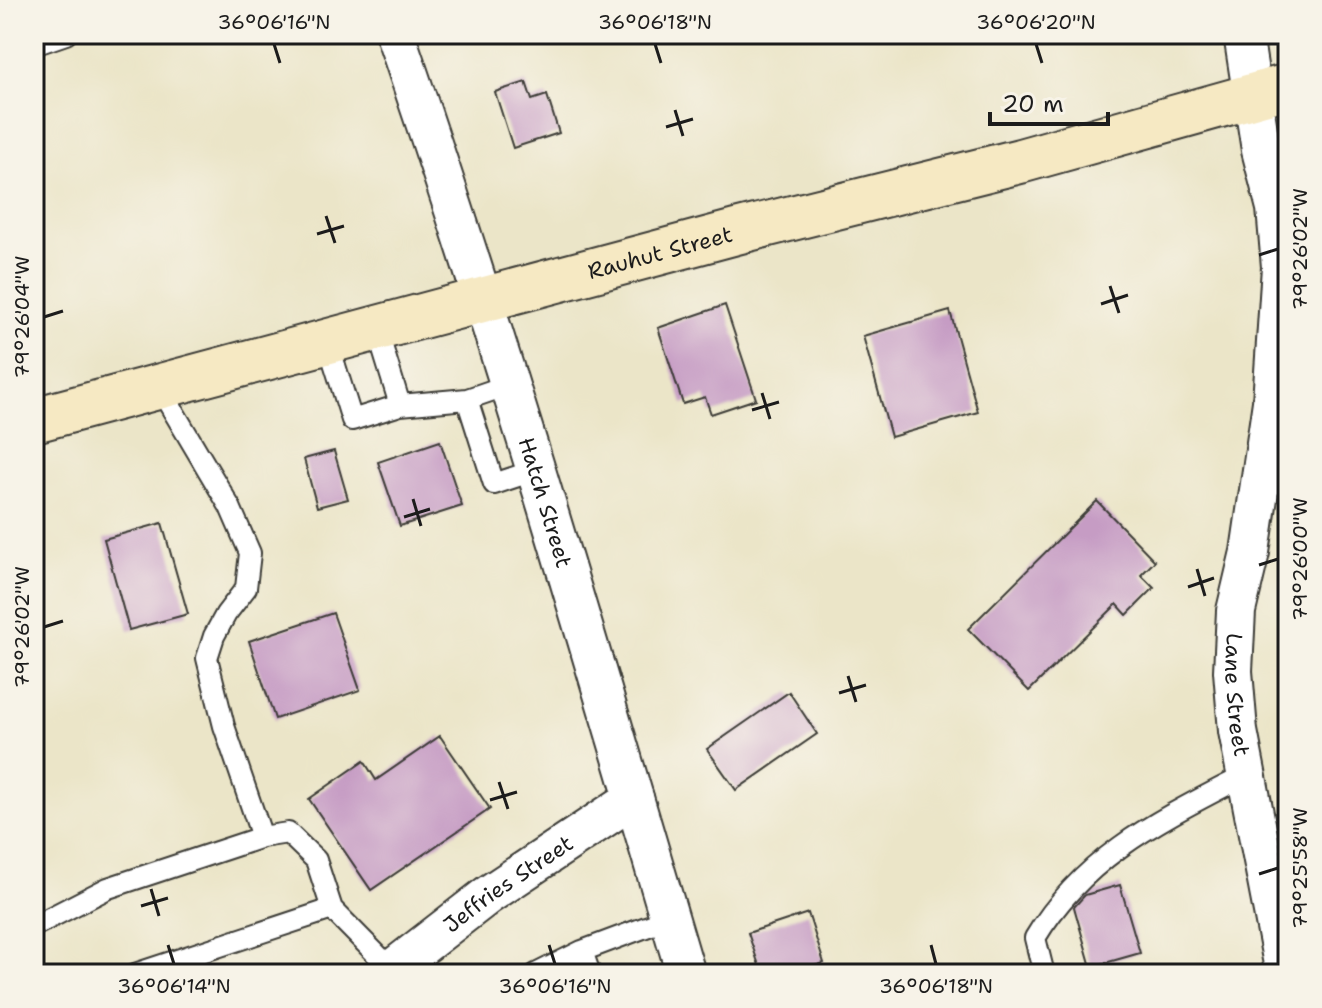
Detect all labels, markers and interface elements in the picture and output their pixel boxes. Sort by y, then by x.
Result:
text: 36°06'16"N [218,9,330,35]
text: 36°06'18"N [598,9,712,35]
text: 36°06'20"N [976,9,1096,35]
scale bar [990,76,1108,126]
text: 20 m [1002,88,1064,120]
text: 79°26'02"W [1287,188,1313,310]
street label: Rauhut Street [584,219,735,286]
text: 79°26'04"W [9,256,35,378]
street label: Hatch Street [512,434,579,571]
text: 79°26'00"W [1287,497,1313,621]
text: 79°26'02"W [9,566,35,688]
street label: Lane Street [1218,632,1257,759]
text: 79°25'58"W [1287,807,1313,929]
street label: Jeffries Street [437,828,578,939]
text: 36°06'14"N [117,973,231,999]
text: 36°06'16"N [499,973,611,999]
text: 36°06'18"N [879,973,993,999]

